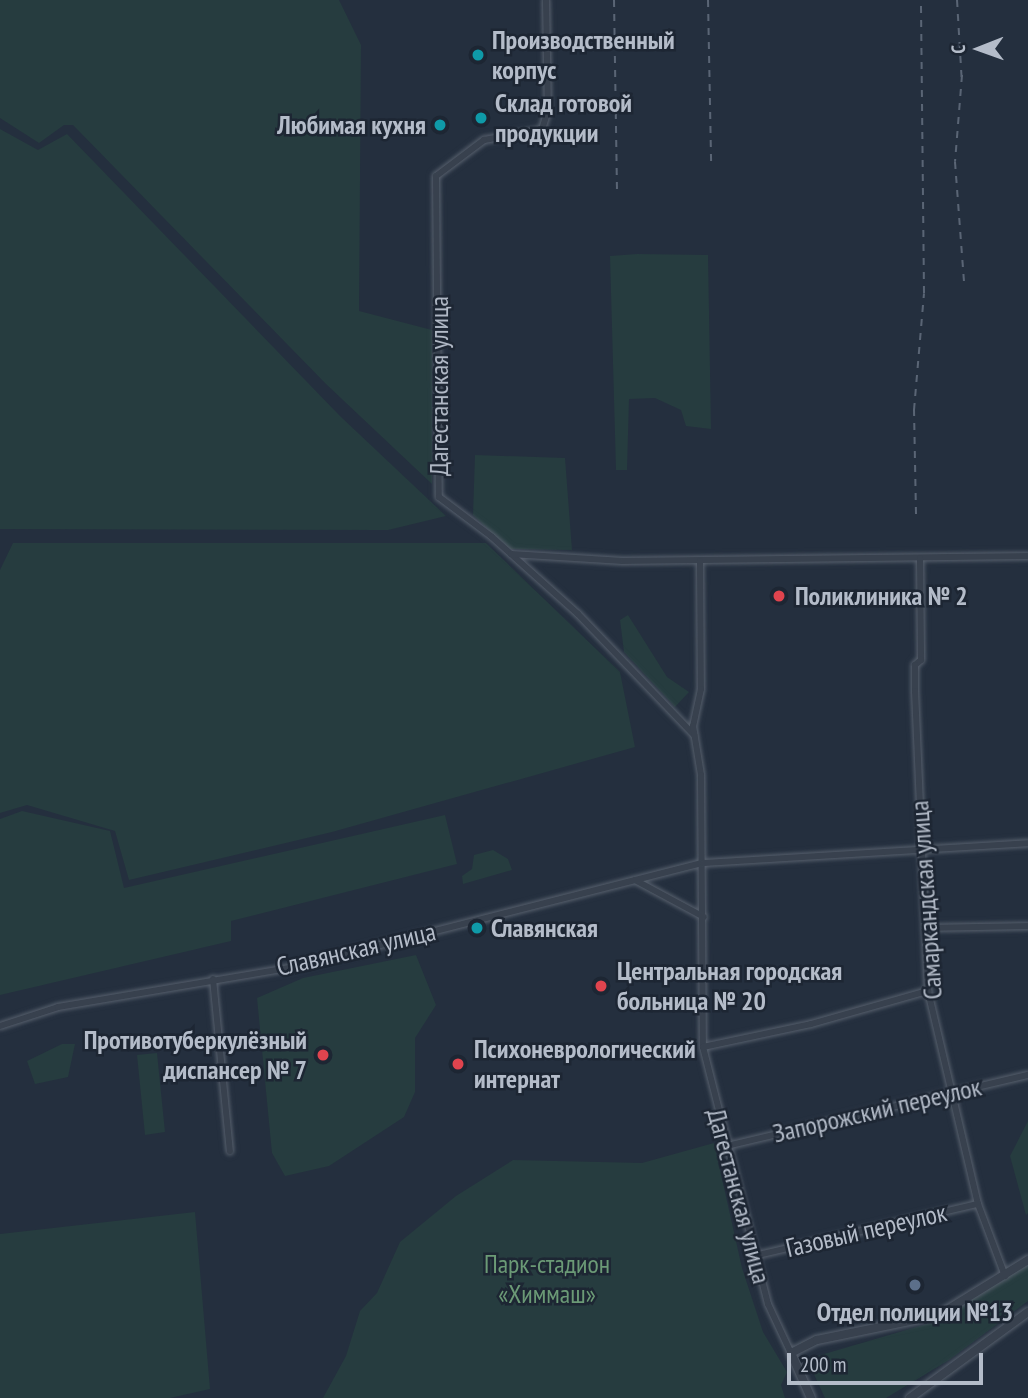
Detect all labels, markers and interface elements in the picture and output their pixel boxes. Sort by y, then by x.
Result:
north arrow [944,14,1014,84]
place label: Производственный корпус [492,24,675,86]
text: С [946,45,970,54]
marker: Производственный корпус [470,47,486,63]
place label: Склад готовой продукции [495,87,632,148]
place label: Любимая кухня [277,109,426,141]
marker: Склад готовой продукции [473,110,489,126]
marker: Любимая кухня [432,117,448,133]
street label: Дагестанская улица [423,296,455,476]
place label: Поликлиника № 2 [795,580,968,612]
marker: Поликлиника № 2 [769,586,789,606]
street label: Самаркандская улица [903,799,949,1001]
place label: Славянская [491,912,598,944]
street label: Славянская улица [273,916,439,982]
marker: Славянская [469,920,485,936]
place label: Центральная городская больница № 20 [617,955,842,1016]
marker: Центральная городская больница № 20 [591,976,611,996]
place label: Противотуберкулёзный диспансер № 7 [84,1024,307,1086]
place label: Психоневрологический интернат [474,1033,696,1094]
marker: Противотуберкулёзный диспансер № 7 [313,1045,333,1065]
marker: Психоневрологический интернат [448,1054,468,1074]
street label: Запорожский переулок [770,1071,984,1149]
street label: Дагестанская улица [701,1105,777,1287]
street label: Газовый переулок [783,1196,949,1264]
park label: Парк-стадион «Химмаш» [484,1248,610,1310]
marker: Отдел полиции №13 [907,1277,923,1293]
place label: Отдел полиции №13 [817,1296,1013,1328]
scale bar [790,1338,986,1382]
text: 200 m [800,1351,846,1378]

